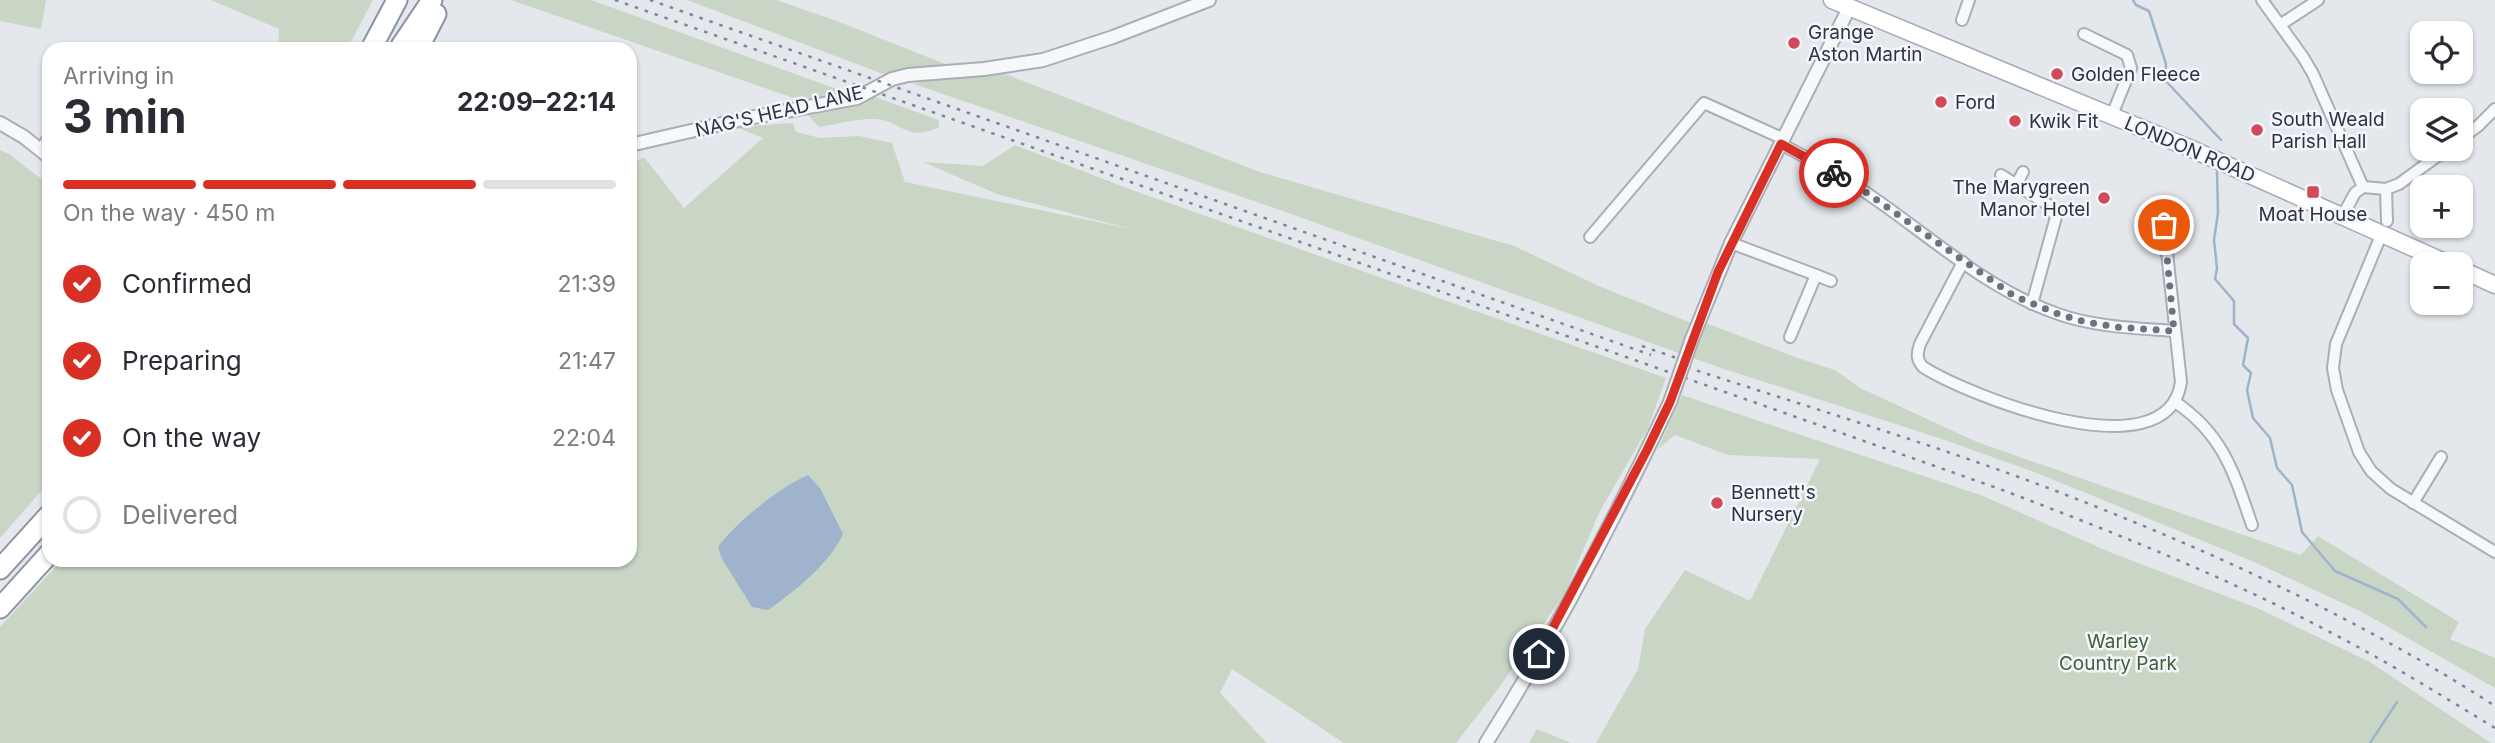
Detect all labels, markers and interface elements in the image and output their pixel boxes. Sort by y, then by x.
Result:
place label: Grange Aston Martin [1808,21,1922,66]
map controls [2410,21,2473,315]
button: locate [2410,21,2473,84]
marker: Grange Aston Martin [1786,35,1802,51]
text: Arriving in [63,62,174,90]
place label: Golden Fleece [2071,63,2200,86]
marker: Golden Fleece [2049,66,2065,82]
street label: NAG'S HEAD LANE [693,81,865,142]
text: 22:09–22:14 [457,86,616,117]
text: 3 min [63,88,187,144]
place label: Ford [1955,91,1995,114]
marker: Ford [1933,94,1949,110]
button: layers [2410,98,2473,161]
place label: South Weald Parish Hall [2271,108,2385,153]
place label: Kwik Fit [2029,110,2099,133]
street label: LONDON ROAD [2121,112,2259,187]
marker: Kwik Fit [2007,113,2023,129]
marker: South Weald Parish Hall [2249,122,2265,138]
courier [1799,138,1869,208]
icon: bike [1815,154,1853,192]
button: + [2410,175,2473,238]
place label: The Marygreen Manor Hotel [1953,176,2090,221]
marker: Moat House [2305,184,2321,200]
marker: The Marygreen Manor Hotel [2096,190,2112,206]
pin [2134,195,2194,255]
text: On the way · 450 m [63,199,276,227]
place label: Moat House [2259,203,2367,226]
icon: bag [2145,206,2183,244]
button: − [2410,252,2473,315]
icon: check [63,265,101,303]
text: Confirmed [122,268,252,299]
text: 21:39 [558,270,616,298]
icon: check [63,342,101,380]
text: Preparing [122,345,242,376]
text: 21:47 [558,347,616,375]
icon: check [63,419,101,457]
text: On the way [122,422,261,453]
text: 22:04 [552,424,616,452]
place label: Bennett's Nursery [1731,481,1816,526]
marker: Bennett's Nursery [1709,495,1725,511]
text: Delivered [122,499,238,530]
pin [1509,624,1569,684]
park label: Warley Country Park [2059,630,2178,675]
icon: home [1520,635,1558,673]

